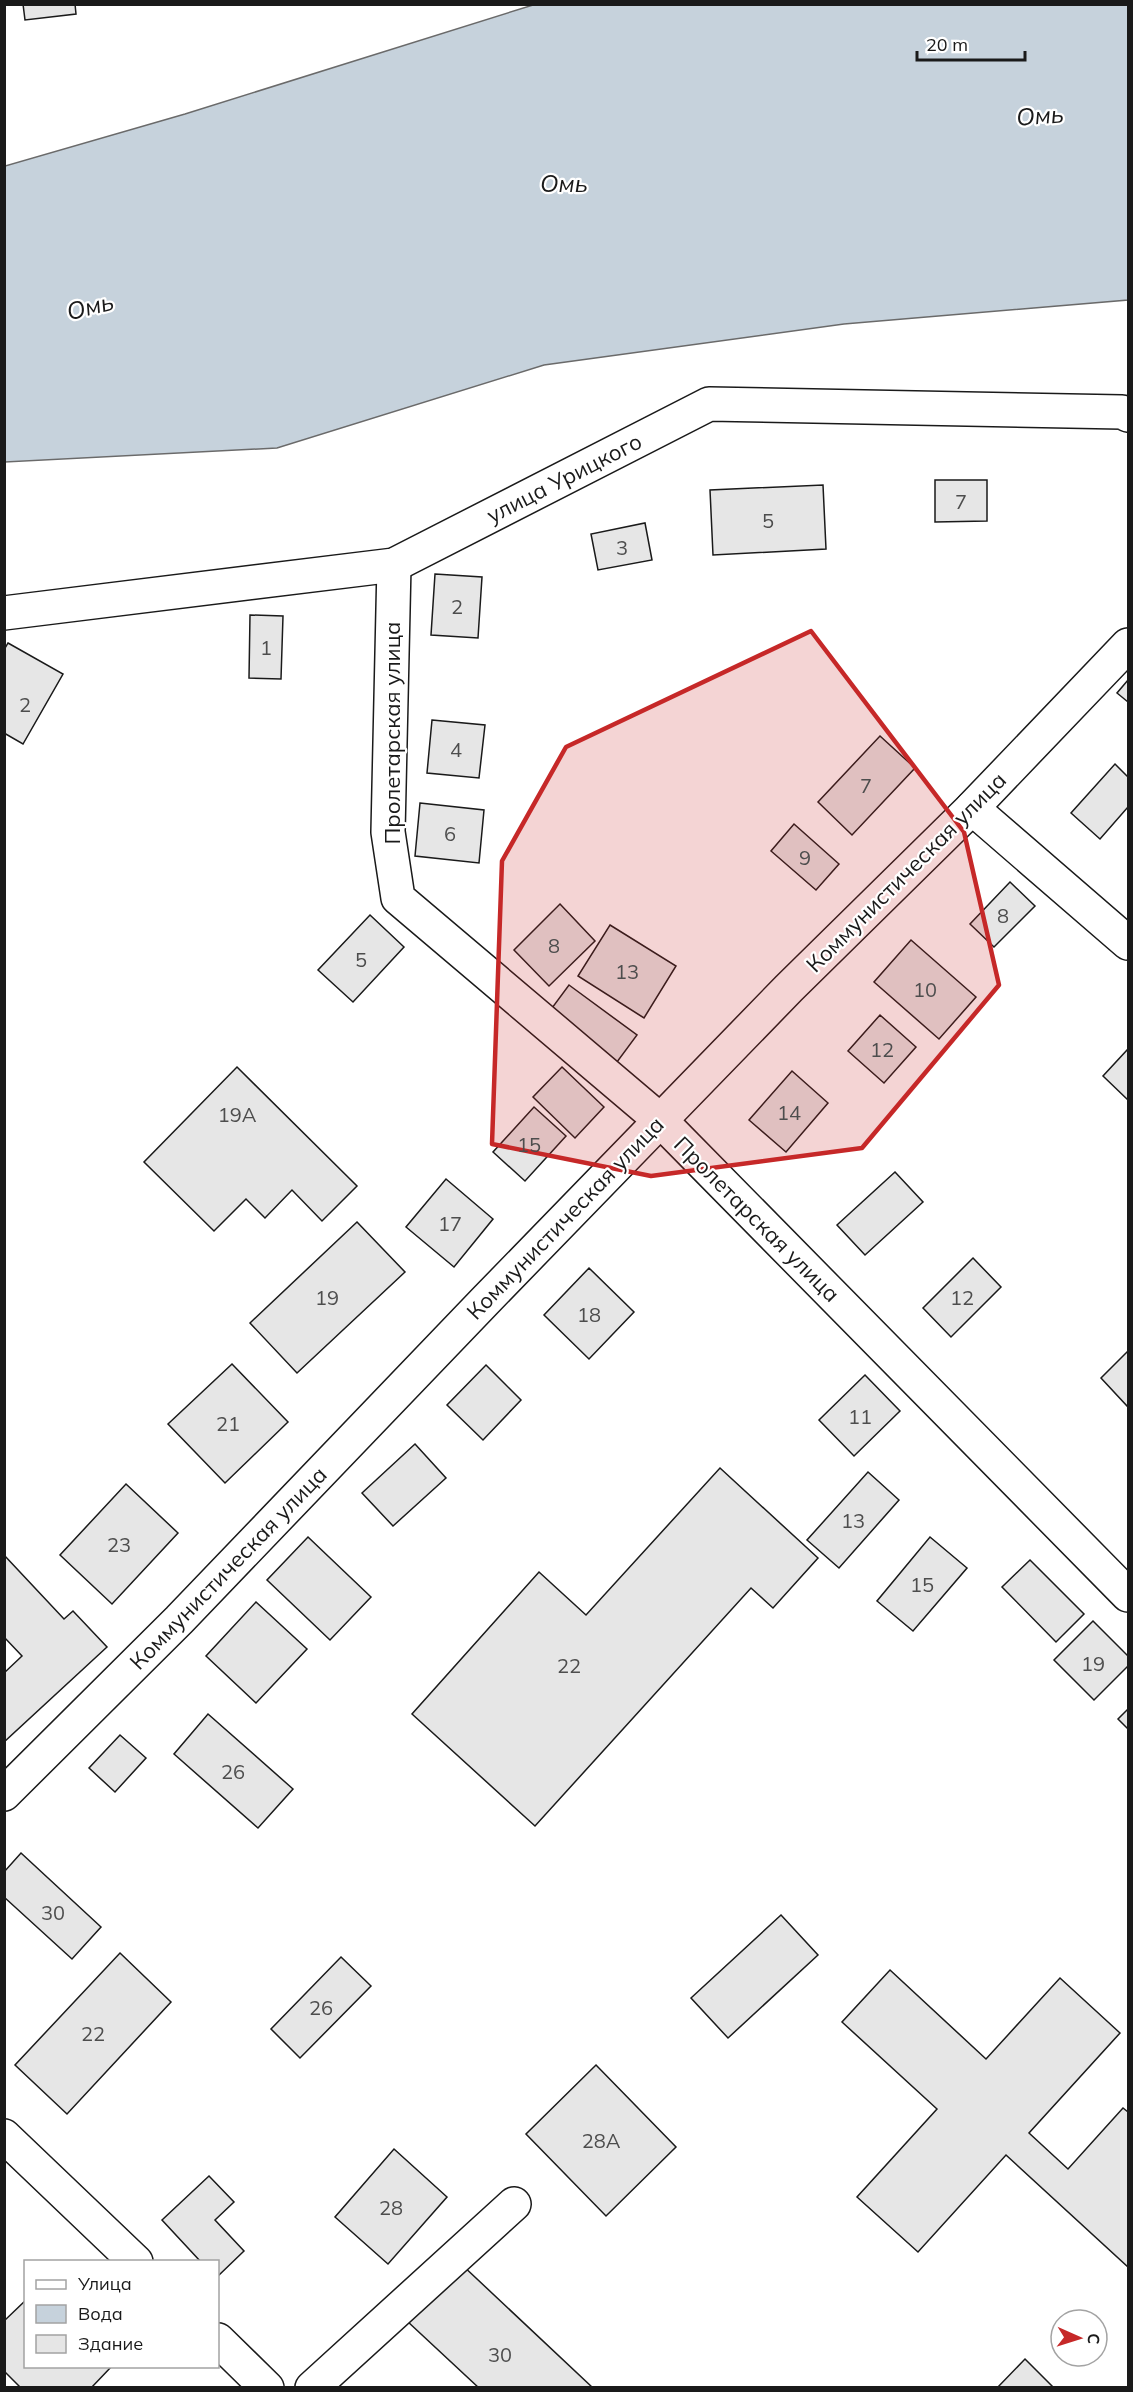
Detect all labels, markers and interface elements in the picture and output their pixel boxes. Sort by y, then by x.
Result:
scale bar [917,24,1025,62]
text: 20 m [926,33,968,56]
water label: Омь [1015,98,1065,132]
water label: Омь [540,168,588,198]
water label: Омь [63,286,117,326]
street label: улица Урицкого [482,427,646,529]
house number: 7 [955,489,967,514]
house number: 5 [762,508,774,533]
house number: 3 [616,535,628,560]
house number: 2 [451,594,463,619]
street label: Пролетарская улица [378,621,406,845]
house number: 1 [260,635,272,660]
house number: 2 [19,692,31,717]
house number: 4 [450,737,462,762]
street label: Коммунистическая улица [800,766,1012,978]
house number: 7 [860,773,872,798]
house number: 6 [444,821,456,846]
house number: 9 [799,845,811,870]
house number: 8 [997,903,1009,928]
house number: 8 [548,933,560,958]
house number: 5 [355,947,367,972]
house number: 13 [615,959,639,984]
house number: 10 [913,977,937,1002]
house number: 12 [870,1037,894,1062]
house number: 14 [777,1100,801,1125]
house number: 19А [218,1102,257,1127]
street label: Коммунистическая улица [460,1110,670,1326]
street label: Пролетарская улица [668,1130,846,1308]
house number: 15 [517,1132,541,1157]
house number: 17 [438,1211,462,1236]
house number: 19 [315,1285,339,1310]
house number: 12 [950,1285,974,1310]
house number: 18 [577,1302,601,1327]
house number: 11 [848,1404,872,1429]
house number: 21 [216,1411,240,1436]
street label: Коммунистическая улица [123,1460,333,1676]
house number: 13 [841,1508,865,1533]
house number: 23 [107,1532,131,1557]
house number: 15 [910,1572,934,1597]
house number: 19 [1081,1651,1105,1676]
house number: 22 [557,1653,581,1678]
house number: 26 [221,1759,245,1784]
house number: 30 [41,1900,65,1925]
house number: 26 [309,1995,333,2020]
house number: 22 [81,2021,105,2046]
house number: 28А [582,2128,621,2153]
house number: 28 [379,2195,403,2220]
legend [24,2260,219,2368]
text: Улица [77,2272,132,2295]
text: Вода [78,2302,123,2325]
north arrow [1049,2308,1109,2368]
text: Здание [78,2332,143,2355]
text: С [1084,2333,1104,2345]
house number: 30 [488,2342,512,2367]

